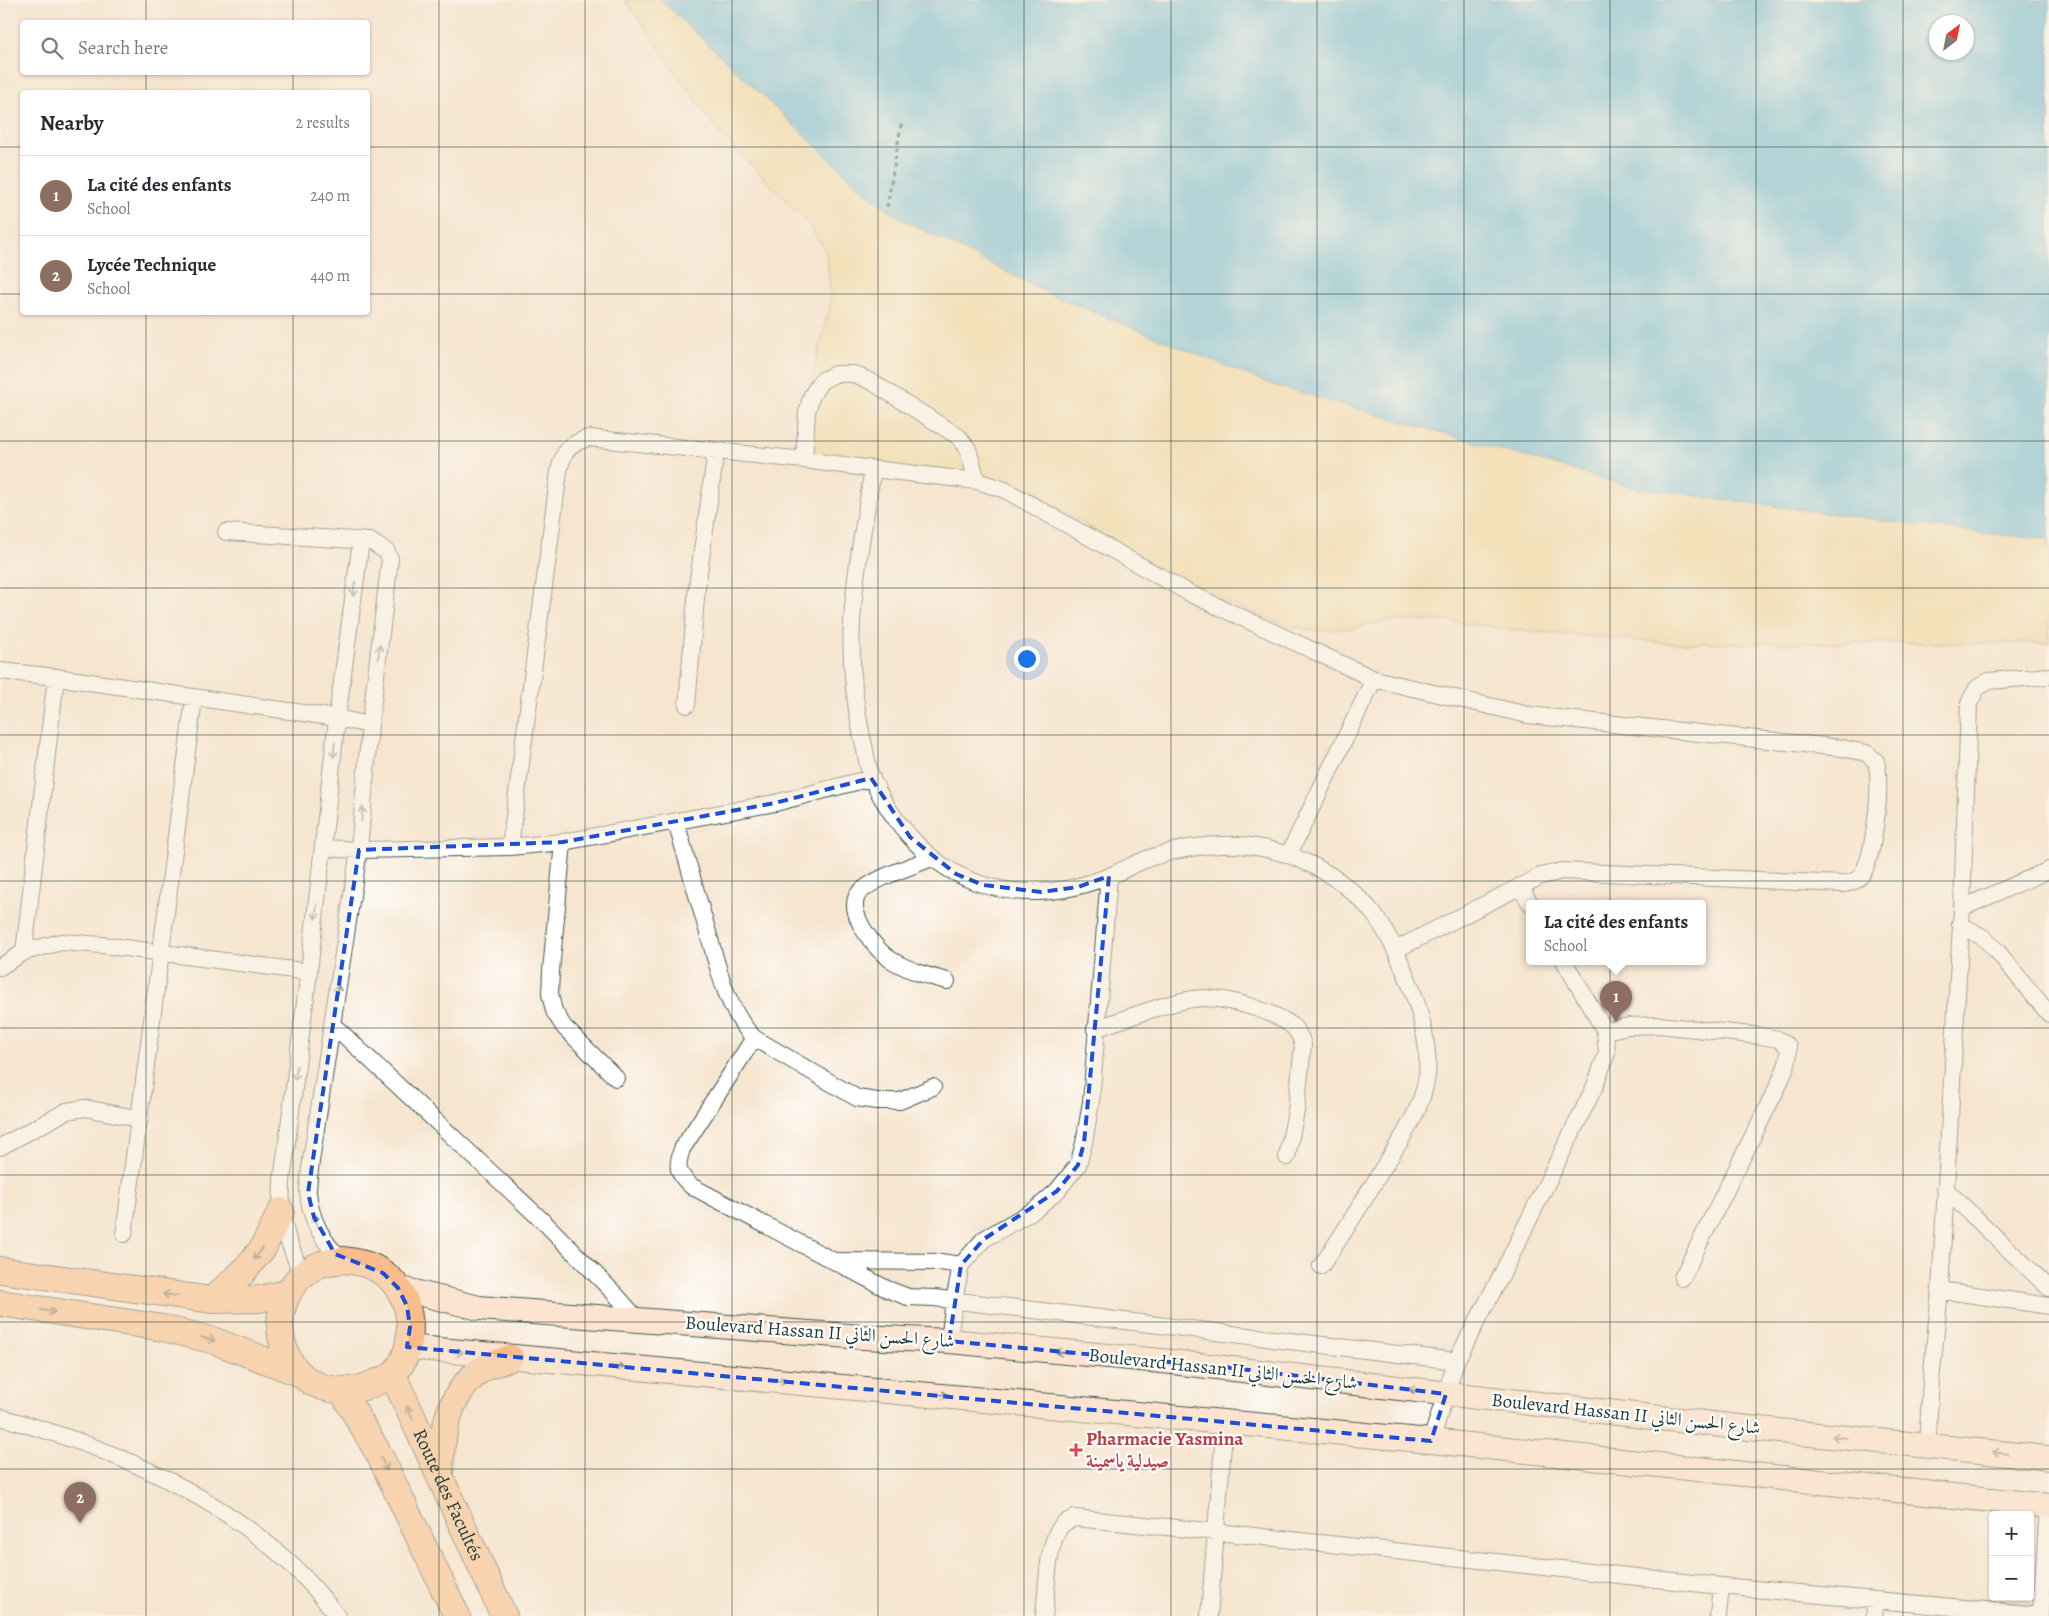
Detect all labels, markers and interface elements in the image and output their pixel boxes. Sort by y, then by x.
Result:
north arrow [1929,15,1974,60]
search box [20,20,370,75]
icon: search [38,34,66,62]
text: Search here [78,35,168,61]
text: Nearby [40,109,103,137]
text: 2 results [295,112,350,134]
text: La cité des enfants [87,172,231,198]
text: 1 [53,185,59,207]
text: 240 m [310,185,350,207]
text: School [87,198,130,220]
text: Lycée Technique [87,252,216,278]
text: 2 [52,265,60,287]
text: 440 m [310,265,350,287]
text: School [87,278,130,300]
one-way arrow [349,581,359,597]
one-way arrow [374,644,384,660]
your location [1014,646,1040,672]
one-way arrow [329,742,339,758]
one-way arrow [358,806,367,822]
popup [1526,900,1706,965]
one-way arrow [311,903,321,919]
text: La cité des enfants [1544,909,1688,935]
text: School [1544,935,1587,957]
pin: 1 [1600,981,1632,1022]
one-way arrow [333,984,343,1000]
one-way arrow [291,1065,301,1081]
one-way arrow [311,1214,320,1229]
one-way arrow [253,1247,263,1261]
one-way arrow [162,1290,178,1300]
one-way arrow [40,1306,56,1316]
street label: Boulevard Hassan II شارع الحسن الثاني [684,1310,956,1356]
one-way arrow [200,1335,216,1345]
street label: Boulevard Hassan II شارع الحسن الثاني [1087,1342,1359,1398]
one-way arrow [447,1347,463,1357]
one-way arrow [1056,1347,1072,1357]
one-way arrow [609,1362,625,1372]
one-way arrow [771,1377,787,1386]
one-way arrow [1409,1385,1425,1395]
street label: Boulevard Hassan II شارع الحسن الثاني [1490,1387,1762,1443]
one-way arrow [933,1390,949,1400]
one-way arrow [404,1406,414,1421]
street label: Route des Facultés [407,1425,490,1565]
place label: Pharmacie Yasmina صيدلية ياسمينة [1086,1426,1244,1474]
one-way arrow [1831,1432,1847,1442]
marker: Pharmacie Yasmina صيدلية ياسمينة [1070,1444,1082,1456]
one-way arrow [1993,1448,2009,1458]
one-way arrow [380,1456,389,1471]
pin: 2 [64,1482,96,1523]
map controls [1989,1511,2034,1601]
button: + [1989,1511,2034,1556]
button: − [1989,1556,2034,1601]

